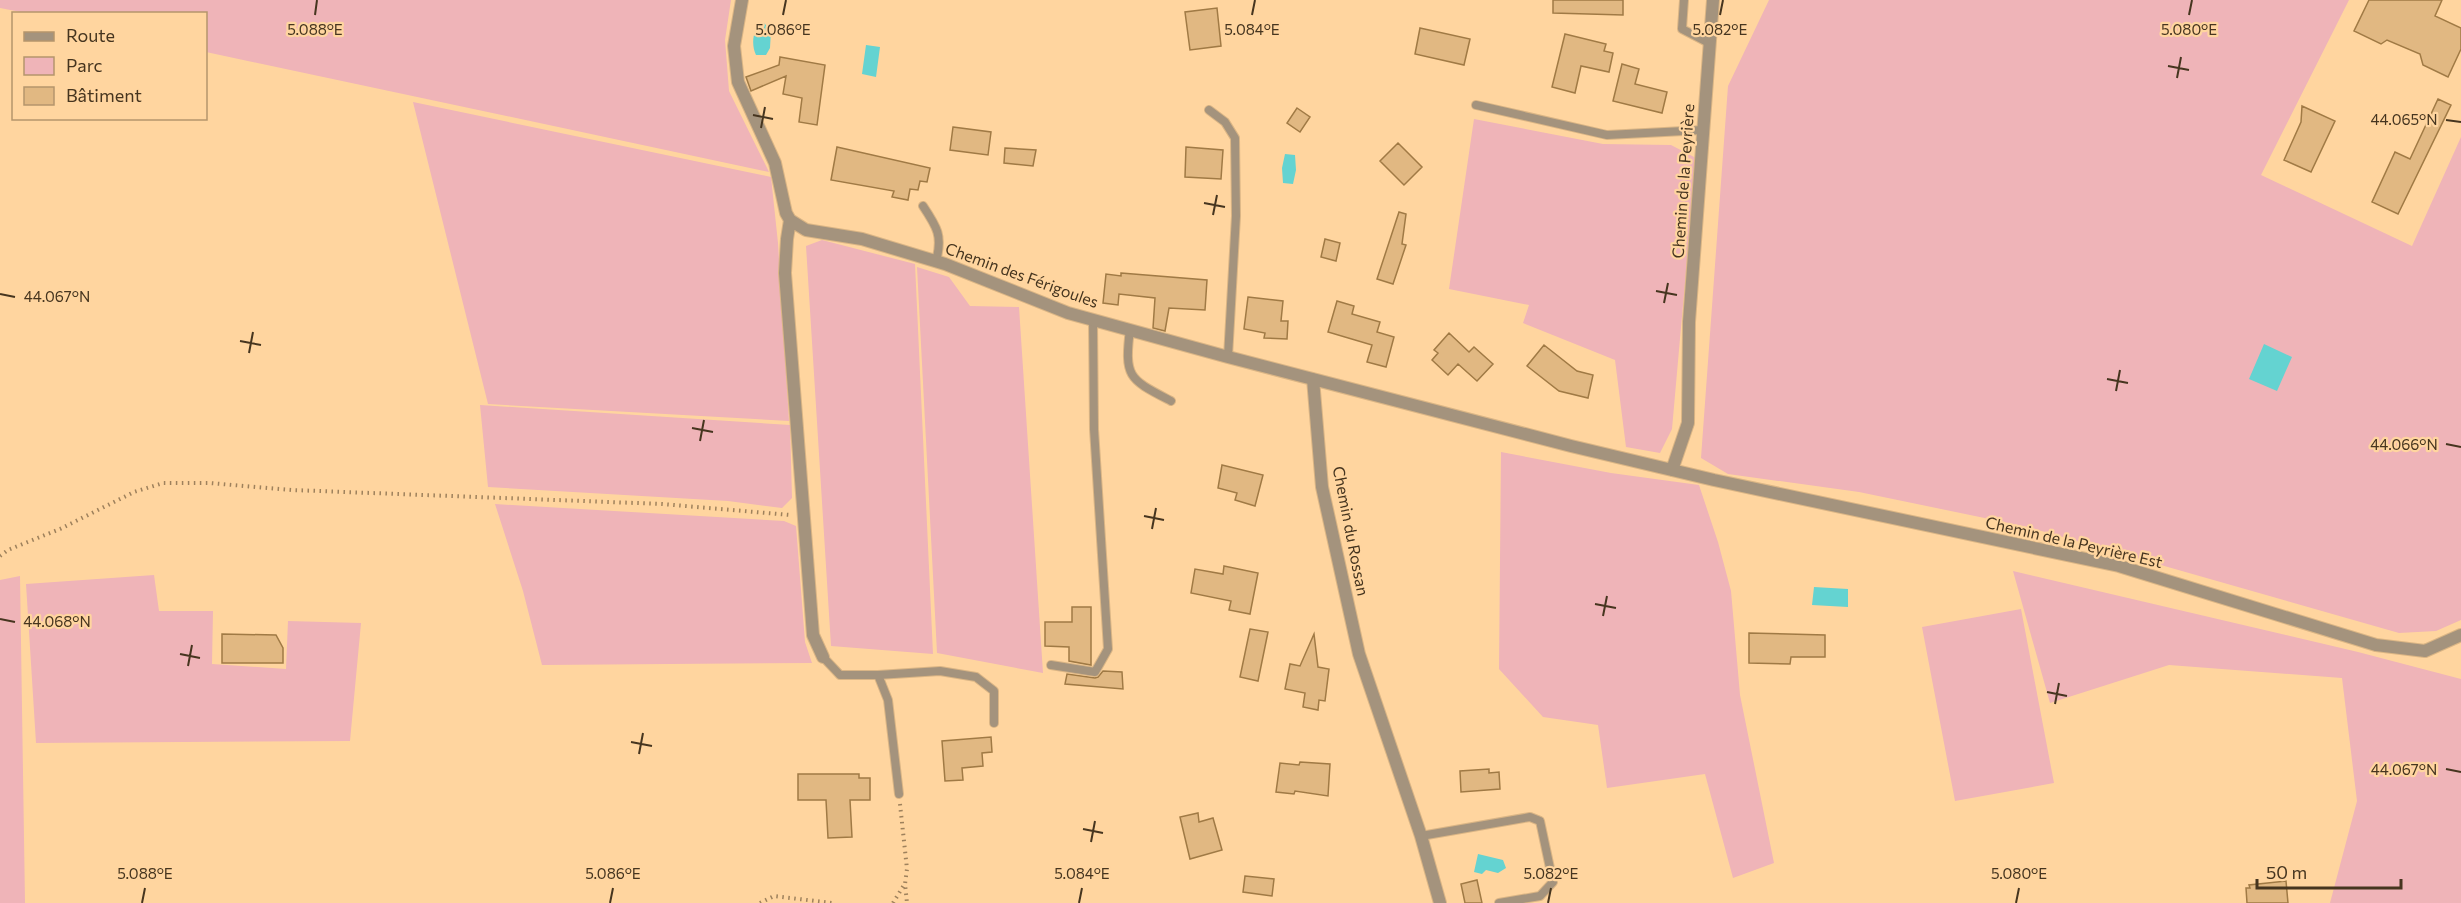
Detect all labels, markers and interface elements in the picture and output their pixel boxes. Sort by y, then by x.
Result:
legend [12,12,207,120]
text: 5.088°E [287,20,343,38]
text: 5.086°E [755,20,811,38]
text: 5.084°E [1224,20,1280,38]
text: 5.082°E [1693,20,1748,38]
text: 5.080°E [2161,20,2217,38]
text: Route [66,24,115,46]
text: Parc [66,54,103,76]
text: Bâtiment [66,84,142,106]
street label: Chemin de la Peyrière [1668,103,1697,259]
text: 44.065°N [2370,110,2438,128]
street label: Chemin des Férigoules [943,238,1101,311]
text: 44.067°N [24,287,90,305]
text: 44.066°N [2370,435,2438,453]
street label: Chemin du Rossan [1330,464,1373,597]
street label: Chemin de la Peyrière Est [1984,512,2165,571]
text: 44.068°N [23,612,91,630]
text: 44.067°N [2371,760,2437,778]
scale bar [2257,852,2401,890]
text: 50 m [2266,861,2307,883]
text: 5.088°E [117,864,173,882]
text: 5.086°E [585,864,641,882]
text: 5.084°E [1054,864,1110,882]
text: 5.082°E [1524,864,1579,882]
text: 5.080°E [1991,864,2047,882]

